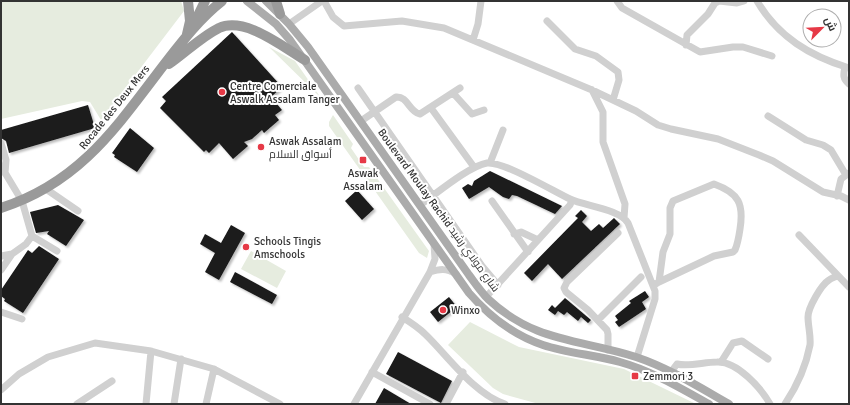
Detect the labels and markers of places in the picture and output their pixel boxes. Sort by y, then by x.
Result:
place label: Centre Comerciale Aswalk Assalam Tanger [230,80,340,106]
marker: Centre Comerciale Aswalk Assalam Tanger [217,87,227,97]
place label: Aswak Assalam أسواق السلام [269,135,342,162]
marker: Aswak Assalam أسواق السلام [256,142,266,152]
marker: Aswak Assalam [358,155,368,165]
place label: Aswak Assalam [343,167,383,193]
place label: Schools Tingis Amschools [254,235,321,261]
marker: Schools Tingis Amschools [241,242,251,252]
place label: Winxo [451,304,480,317]
marker: Winxo [438,305,448,315]
place label: Zemmori 3 [643,370,693,383]
marker: Zemmori 3 [630,371,640,381]

